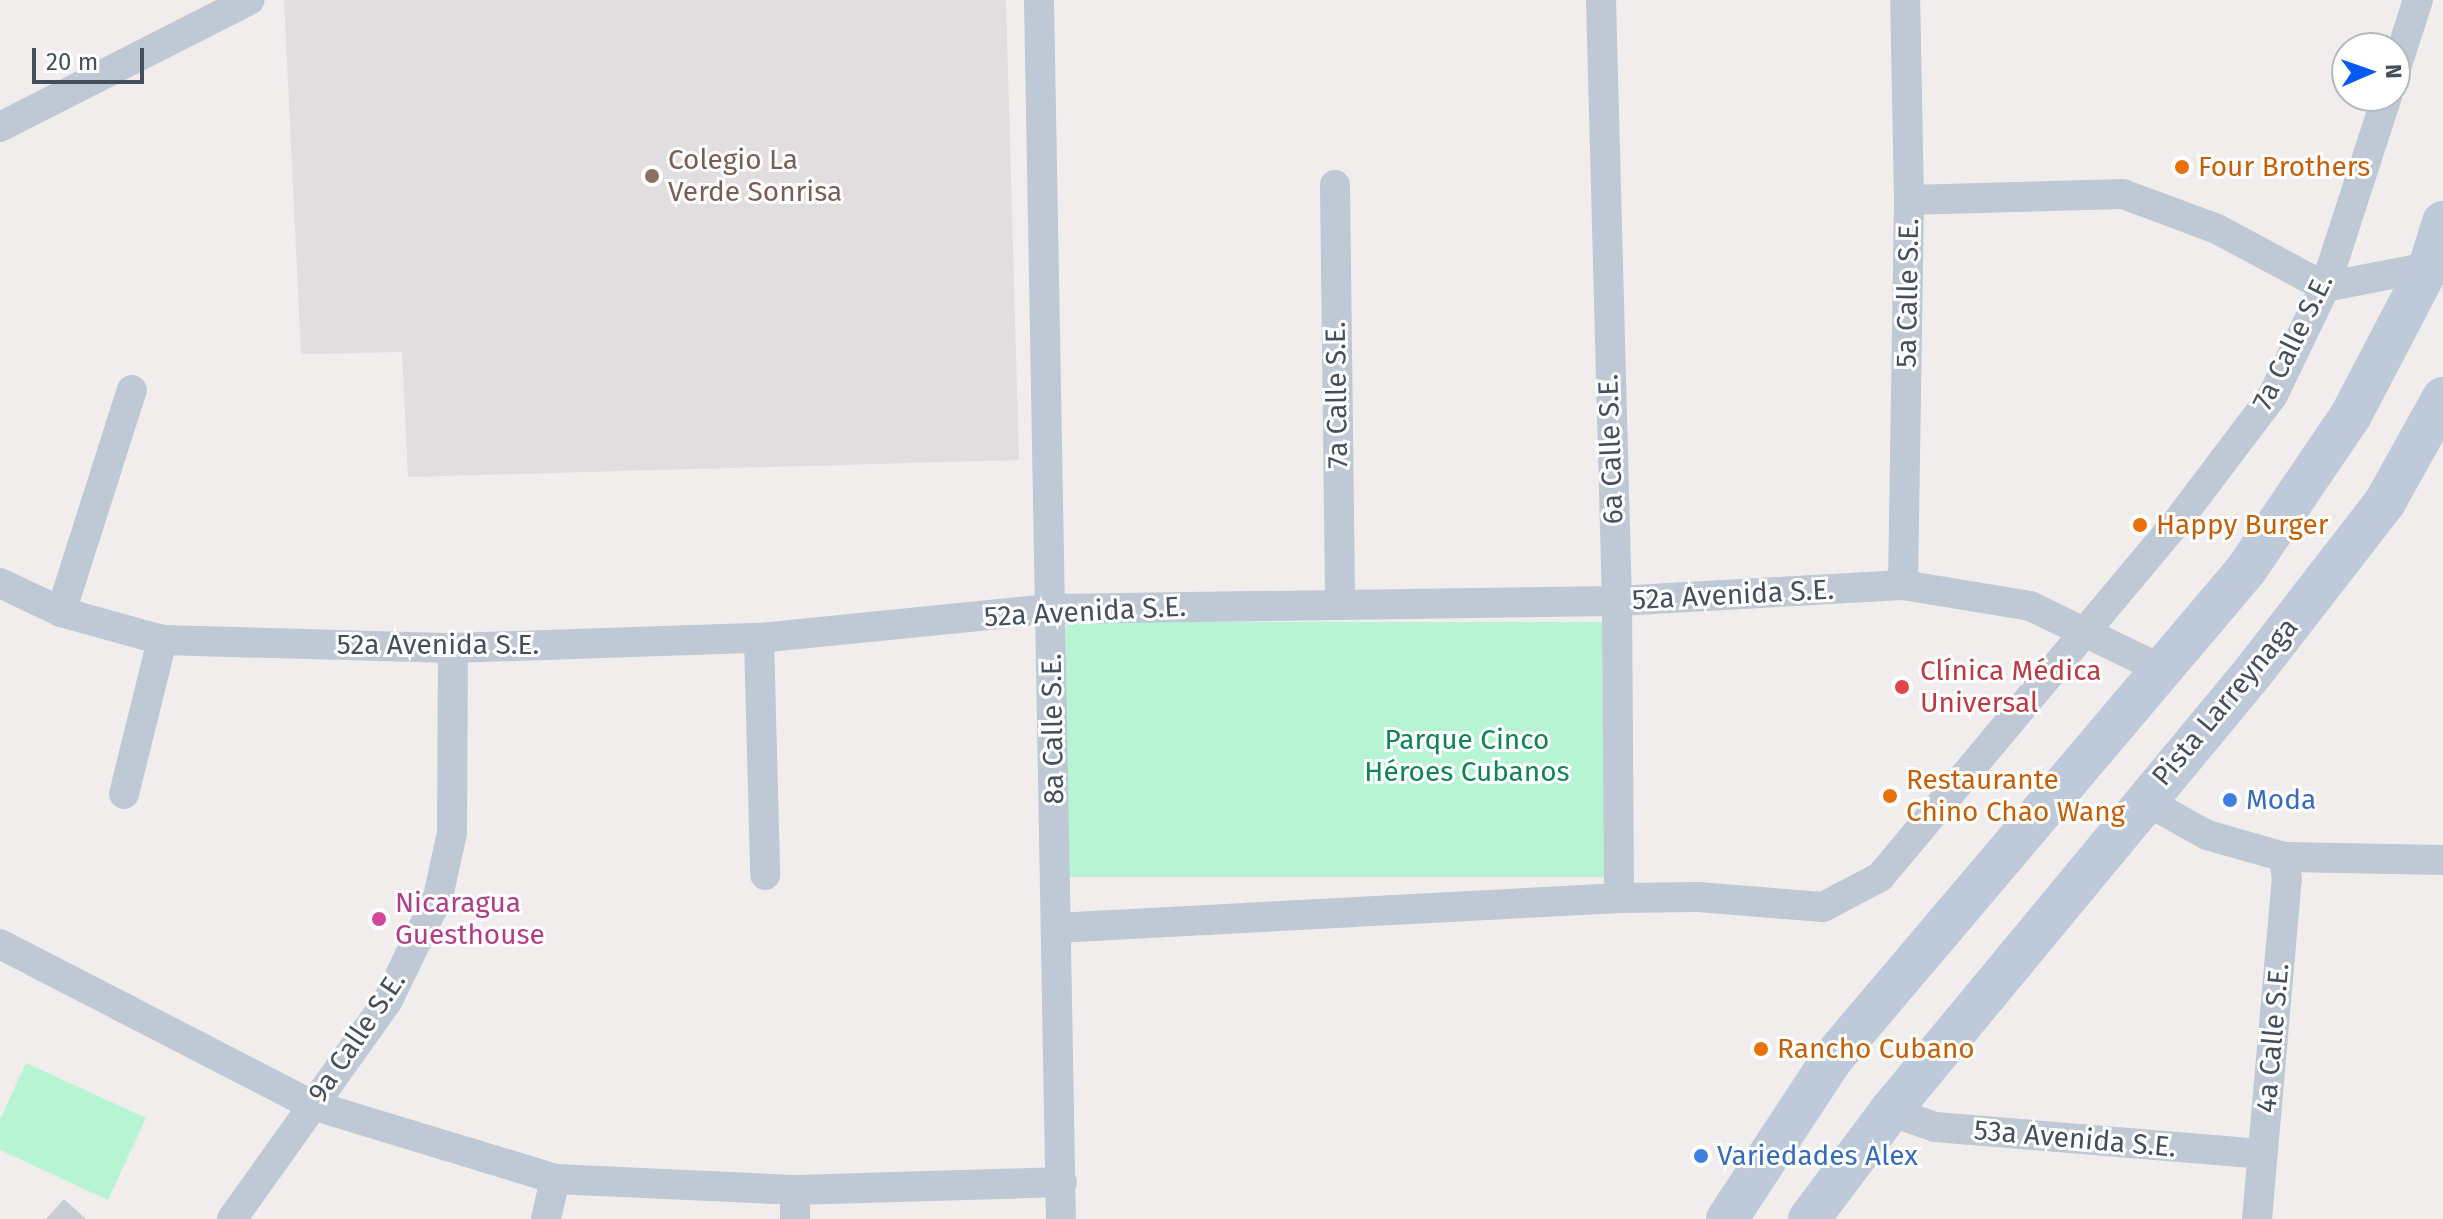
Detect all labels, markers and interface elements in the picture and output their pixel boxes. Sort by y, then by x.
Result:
scale bar [36,32,148,82]
north arrow [2331,32,2411,112]
text: 20 m [46,48,98,76]
text: N [2380,63,2407,79]
place label: Colegio La Verde Sonrisa [668,143,842,209]
place label: Four Brothers [2198,150,2370,184]
marker: Four Brothers [2173,158,2191,176]
marker: Colegio La Verde Sonrisa [643,167,661,185]
street label: 5a Calle S.E. [1890,218,1926,368]
street label: 7a Calle S.E. [2246,268,2340,416]
street label: 7a Calle S.E. [1319,321,1355,469]
street label: 6a Calle S.E. [1592,373,1630,525]
place label: Happy Burger [2156,508,2329,542]
marker: Happy Burger [2131,516,2149,534]
street label: 52a Avenida S.E. [1631,573,1835,617]
street label: 52a Avenida S.E. [983,590,1187,634]
street label: Pista Larreynaga [2145,611,2305,793]
street label: 52a Avenida S.E. [337,628,539,662]
street label: 8a Calle S.E. [1035,653,1071,805]
place label: Clínica Médica Universal [1920,654,2102,720]
marker: Clínica Médica Universal [1891,676,1913,698]
park label: Parque Cinco Héroes Cubanos [1364,723,1570,789]
place label: Restaurante Chino Chao Wang [1906,763,2125,829]
place label: Moda [2246,783,2316,817]
marker: Restaurante Chino Chao Wang [1881,787,1899,805]
marker: Moda [2221,791,2239,809]
place label: Nicaragua Guesthouse [395,886,545,952]
marker: Nicaragua Guesthouse [370,910,388,928]
street label: 4a Calle S.E. [2250,962,2296,1114]
street label: 9a Calle S.E. [301,965,413,1109]
place label: Rancho Cubano [1777,1032,1975,1066]
marker: Rancho Cubano [1752,1040,1770,1058]
street label: 53a Avenida S.E. [1973,1113,2177,1165]
place label: Variedades Alex [1717,1139,1918,1173]
marker: Variedades Alex [1692,1147,1710,1165]

